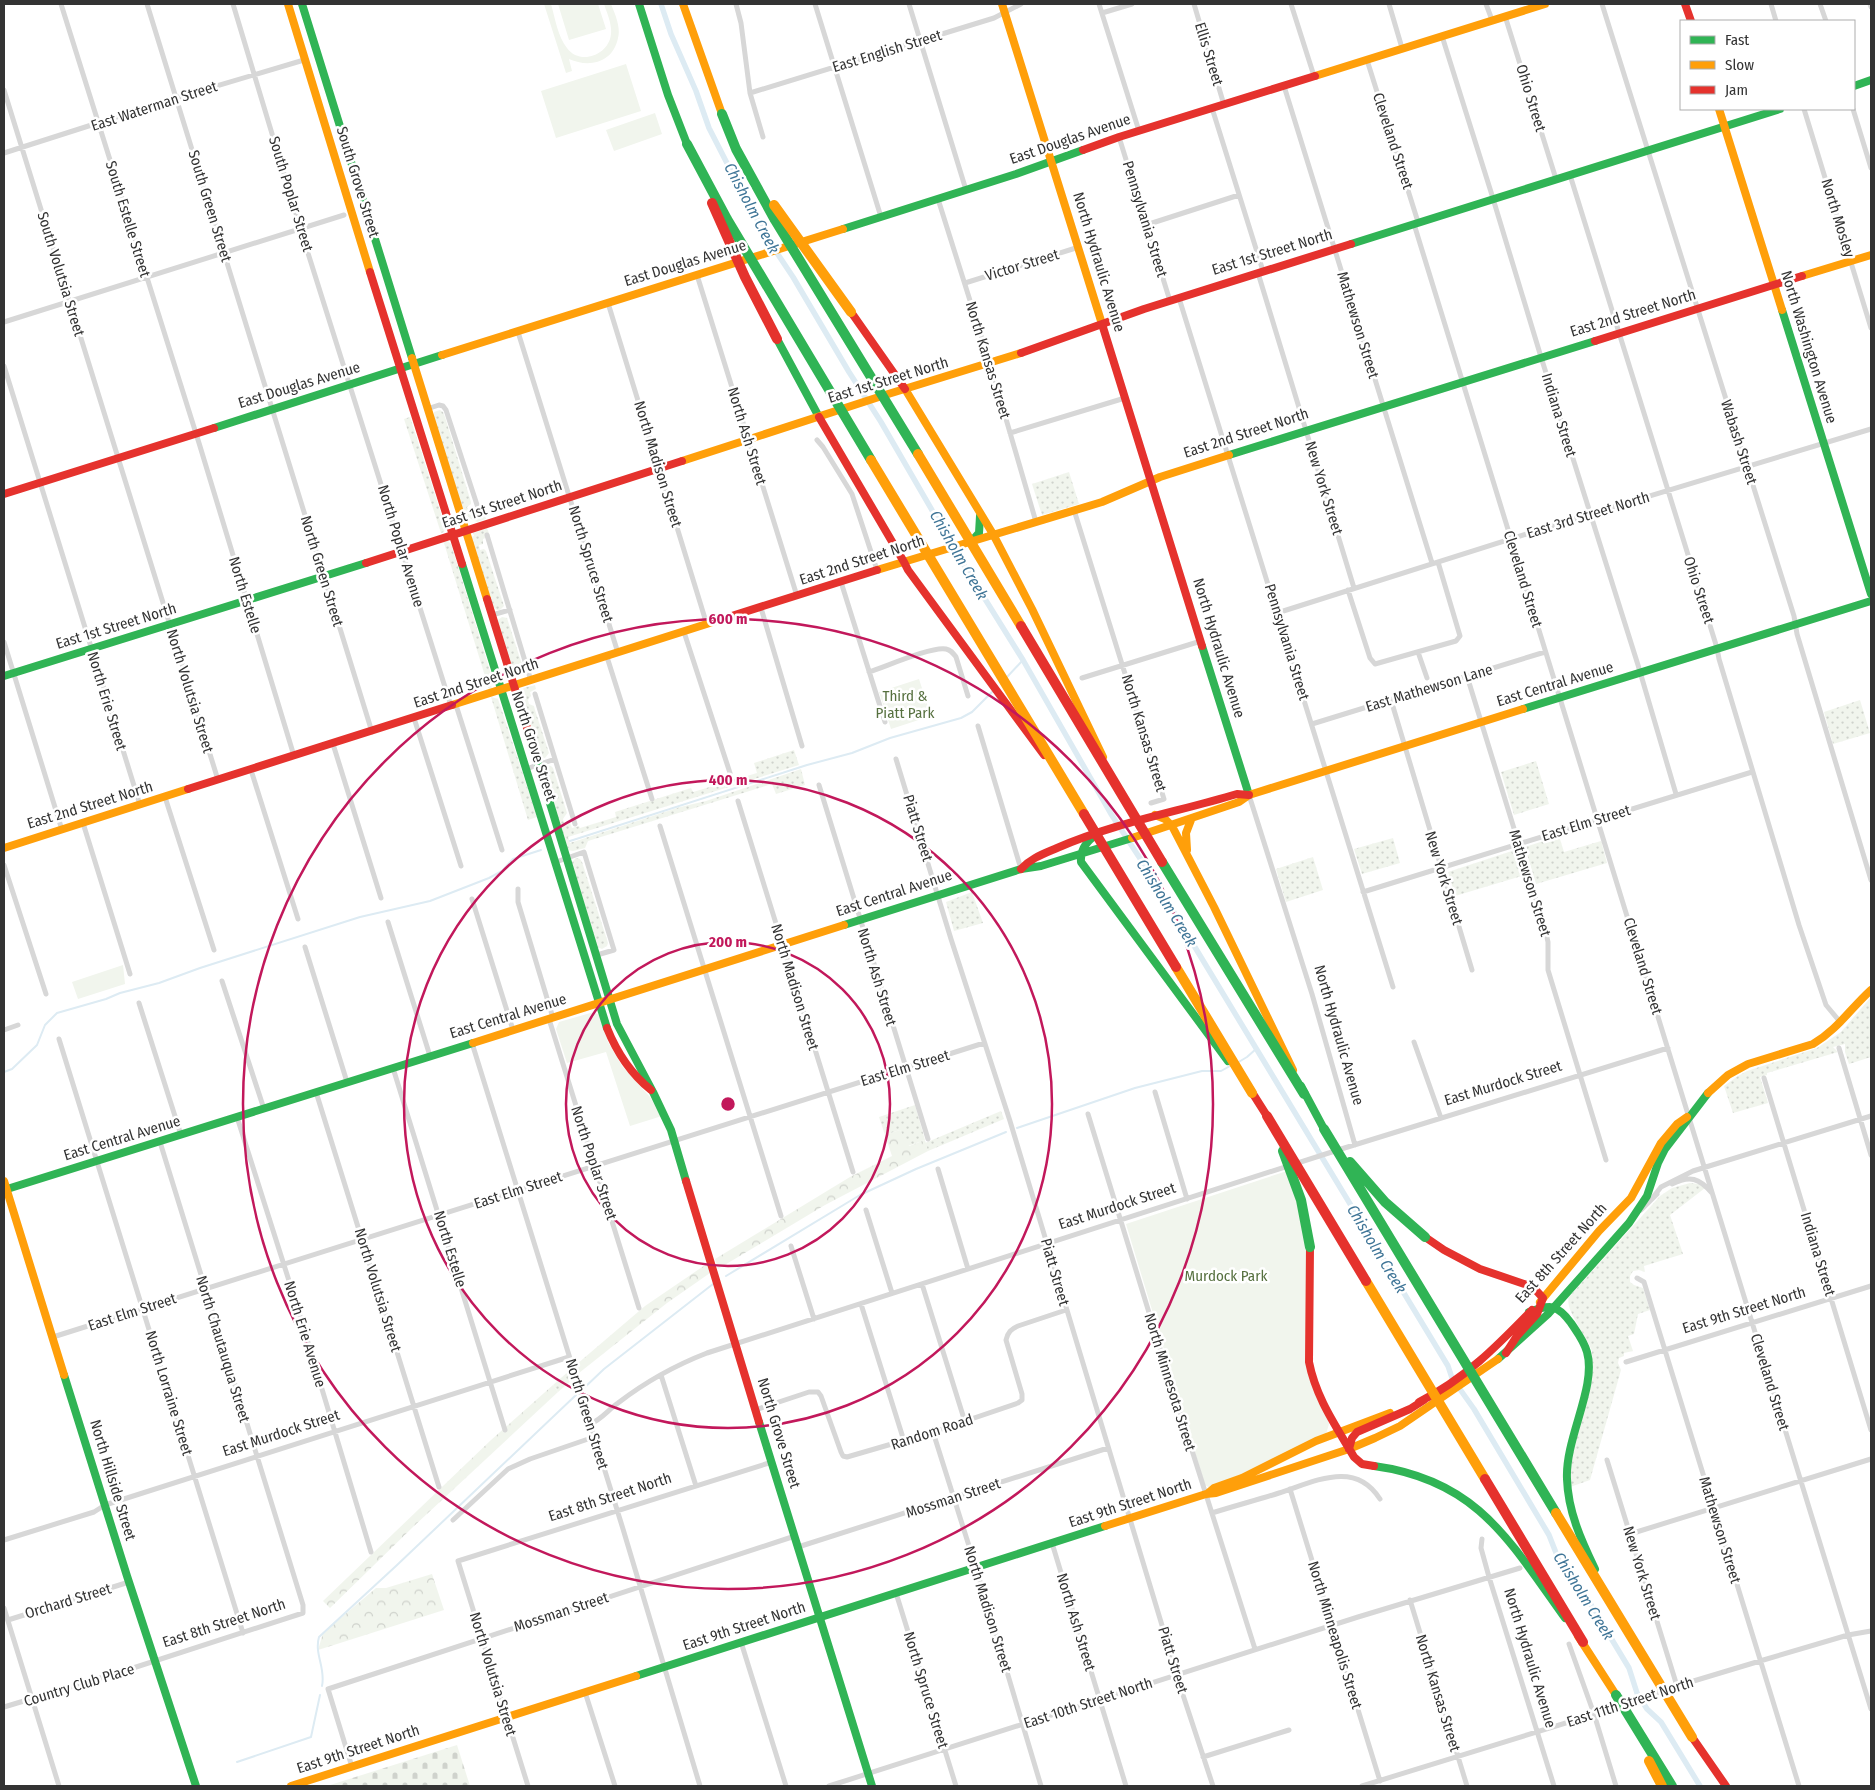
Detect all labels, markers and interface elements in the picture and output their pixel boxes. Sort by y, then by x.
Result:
street label: Ellis Street [1191,20,1227,88]
legend [1680,20,1855,110]
street label: East English Street [830,26,944,76]
text: Fast [1725,31,1749,49]
text: Slow [1725,56,1754,74]
street label: Ohio Street [1512,62,1550,134]
street label: East Waterman Street [89,77,219,135]
text: Jam [1725,81,1748,99]
street label: Cleveland Street [1369,91,1417,192]
street label: East Douglas Avenue [1007,110,1133,168]
street label: South Grove Street [333,124,383,240]
street label: South Poplar Street [265,134,317,254]
street label: South Green Street [184,148,236,264]
street label: South Estelle Street [102,159,154,279]
water label: Chisholm Creek [720,159,784,257]
street label: Pennsylvania Street [1119,159,1171,279]
street label: North Mosley [1817,176,1859,260]
street label: North Hydraulic Avenue [1069,190,1129,334]
street label: South Volutsia Street [33,210,89,339]
street label: East 1st Street North [1210,225,1334,279]
street label: East Douglas Avenue [622,236,748,290]
street label: Victor Street [983,245,1061,285]
street label: North Washington Avenue [1777,268,1841,426]
street label: Mathewson Street [1333,269,1383,381]
street label: East 2nd Street North [1568,285,1698,341]
street label: North Kansas Street [962,299,1014,421]
street label: East 1st Street North [826,353,950,407]
street label: East Douglas Avenue [236,358,362,412]
street label: Indiana Street [1538,371,1580,459]
street label: North Ash Street [724,385,770,487]
street label: Wabash Street [1717,397,1761,487]
street label: North Madison Street [630,399,686,529]
street label: East 2nd Street North [1181,404,1311,462]
street label: New York Street [1301,439,1347,537]
street label: East 1st Street North [440,476,564,532]
street label: North Poplar Avenue [374,483,428,609]
street label: East 3rd Street North [1524,488,1652,542]
street label: North Spruce Street [565,503,617,625]
water label: Chisholm Creek [926,507,992,603]
street label: North Green Street [297,513,347,629]
street label: Cleveland Street [1500,528,1546,630]
street label: East 2nd Street North [797,531,927,589]
street label: North Estelle [225,554,265,636]
street label: Ohio Street [1680,554,1718,626]
street label: North Hydraulic Avenue [1189,576,1249,720]
street label: Pennsylvania Street [1261,582,1313,702]
street label: East 1st Street North [54,599,178,653]
text: 600 m [709,610,747,628]
street label: North Volutsia Street [163,627,217,755]
street label: North Erie Street [83,649,131,753]
street label: East 2nd Street North [411,654,541,712]
street label: East Central Avenue [1495,658,1615,710]
street label: East Mathewson Lane [1363,660,1495,716]
street label: North Kansas Street [1118,672,1170,794]
park label: Third & Piatt Park [876,687,934,722]
street label: North Grove Street [508,689,560,803]
text: 400 m [709,771,747,789]
street label: East 2nd Street North [25,777,155,833]
street label: Piatt Street [899,792,937,864]
street label: East Elm Street [1539,801,1633,845]
street label: Mathewson Street [1505,827,1555,939]
street label: New York Street [1421,829,1467,927]
water label: Chisholm Creek [1132,856,1202,950]
street label: East Central Avenue [834,866,954,920]
street label: Cleveland Street [1620,915,1666,1017]
street label: North Madison Street [767,922,823,1052]
street label: North Ash Street [854,926,900,1028]
text: 200 m [708,933,747,951]
street label: North Hydraulic Avenue [1310,963,1368,1107]
street label: East Central Avenue [448,990,568,1042]
street label: East Elm Street [858,1046,952,1090]
street label: East Murdock Street [1442,1057,1564,1109]
centre of rings [719,1095,737,1113]
street label: North Poplar Street [567,1104,621,1222]
street label: East Central Avenue [62,1112,182,1164]
street label: East Elm Street [472,1167,565,1213]
street label: East Murdock Street [1056,1179,1178,1233]
street label: East 8th Street North [1511,1199,1611,1307]
water label: Chisholm Creek [1343,1201,1411,1297]
street label: North Estelle [430,1208,470,1290]
street label: Indiana Street [1797,1210,1839,1298]
street label: North Volutsia Street [351,1226,405,1354]
street label: Piatt Street [1037,1236,1073,1308]
park label: Murdock Park [1185,1267,1267,1285]
street label: North Chautauqua Street [192,1273,254,1425]
street label: North Erie Avenue [280,1279,330,1389]
street label: East 9th Street North [1680,1283,1808,1337]
street label: East Elm Street [86,1289,179,1335]
street label: North Minnesota Street [1140,1311,1200,1453]
street label: North Lorraine Street [141,1328,197,1458]
street label: Cleveland Street [1747,1331,1793,1433]
street label: North Green Street [562,1356,612,1472]
street label: North Grove Street [754,1376,804,1490]
street label: East Murdock Street [220,1406,342,1460]
street label: Random Road [889,1410,975,1454]
street label: North Hillside Street [86,1417,140,1543]
street label: East 8th Street North [546,1469,674,1525]
street label: Mossman Street [903,1474,1003,1522]
street label: Mathewson Street [1695,1474,1745,1586]
street label: East 9th Street North [1066,1475,1194,1531]
street label: New York Street [1619,1524,1665,1622]
street label: North Madison Street [960,1544,1016,1674]
water label: Chisholm Creek [1549,1549,1619,1643]
street label: North Minneapolis Street [1304,1559,1366,1711]
street label: North Ash Street [1053,1571,1099,1673]
street label: Orchard Street [23,1579,113,1623]
street label: North Hydraulic Avenue [1500,1586,1560,1730]
street label: Mossman Street [511,1588,611,1636]
street label: East 8th Street North [160,1595,288,1651]
street label: East 9th Street North [680,1598,808,1654]
street label: North Volutsia Street [466,1610,520,1738]
street label: Piatt Street [1154,1624,1192,1696]
street label: North Spruce Street [900,1629,952,1751]
street label: North Kansas Street [1412,1632,1464,1754]
street label: Country Club Place [22,1660,136,1710]
street label: East 11th Street North [1564,1673,1696,1731]
street label: East 10th Street North [1021,1674,1155,1732]
street label: East 9th Street North [294,1721,422,1777]

